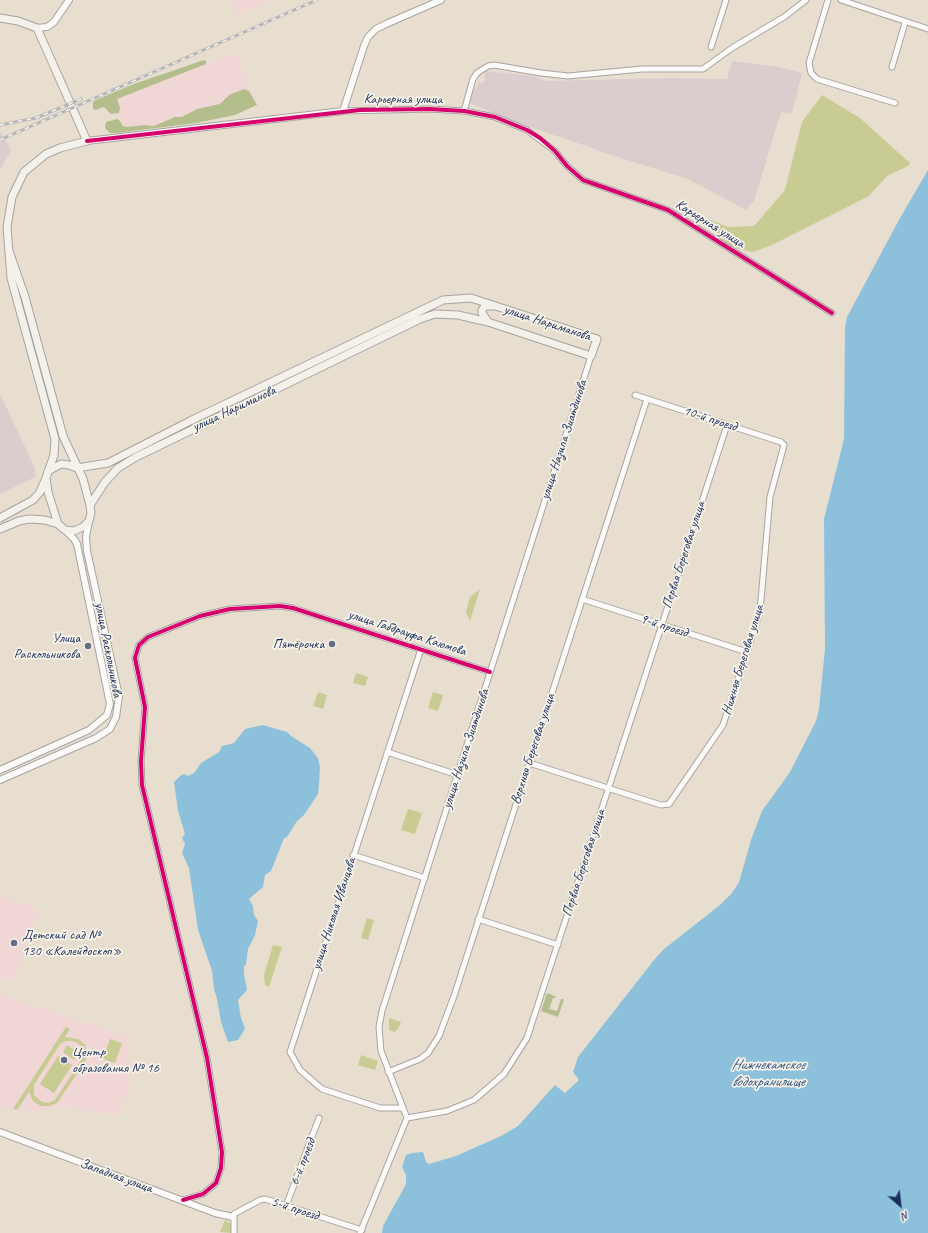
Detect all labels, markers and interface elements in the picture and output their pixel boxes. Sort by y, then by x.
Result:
street label: Карьерная улица [364,91,442,107]
street label: Карьерная улица [672,196,748,252]
street label: улица Нариманова [502,301,592,345]
street label: улица Назипа Зиатдинова [537,378,591,502]
street label: улица Нариманова [190,382,278,436]
street label: 10-й проезд [681,402,739,436]
street label: Первая Береговая улица [659,499,709,611]
street label: улица Раскольникова [91,601,125,699]
street label: Нижняя Береговая улица [718,603,768,717]
street label: улица Габдрауфа Каюмова [346,606,468,660]
street label: 9-й проезд [638,610,690,642]
place label: Улица Раскольникова [14,630,80,662]
place label: Пятёрочка [273,636,324,652]
marker: Пятёрочка [327,639,337,649]
marker: Улица Раскольникова [83,641,93,651]
street label: улица Назипа Зиатдинова [439,687,493,811]
street label: Верхняя Береговая улица [507,691,559,807]
street label: Первая Береговая улица [559,807,609,919]
street label: улица Николая Иванцова [308,856,360,972]
place label: Детский сад № 130 «Калейдоскоп» [22,927,121,960]
marker: Детский сад № 130 «Калейдоскоп» [9,938,19,948]
place label: Центр образования № 16 [72,1044,159,1076]
marker: Центр образования № 16 [59,1055,69,1065]
water label: Нижнекамское водохранилище [731,1056,805,1091]
street label: 6-й проезд [286,1136,320,1188]
street label: Западная улица [77,1155,155,1197]
north arrow [880,1185,920,1225]
street label: 5-й проезд [269,1193,321,1225]
text: N [899,1208,912,1223]

